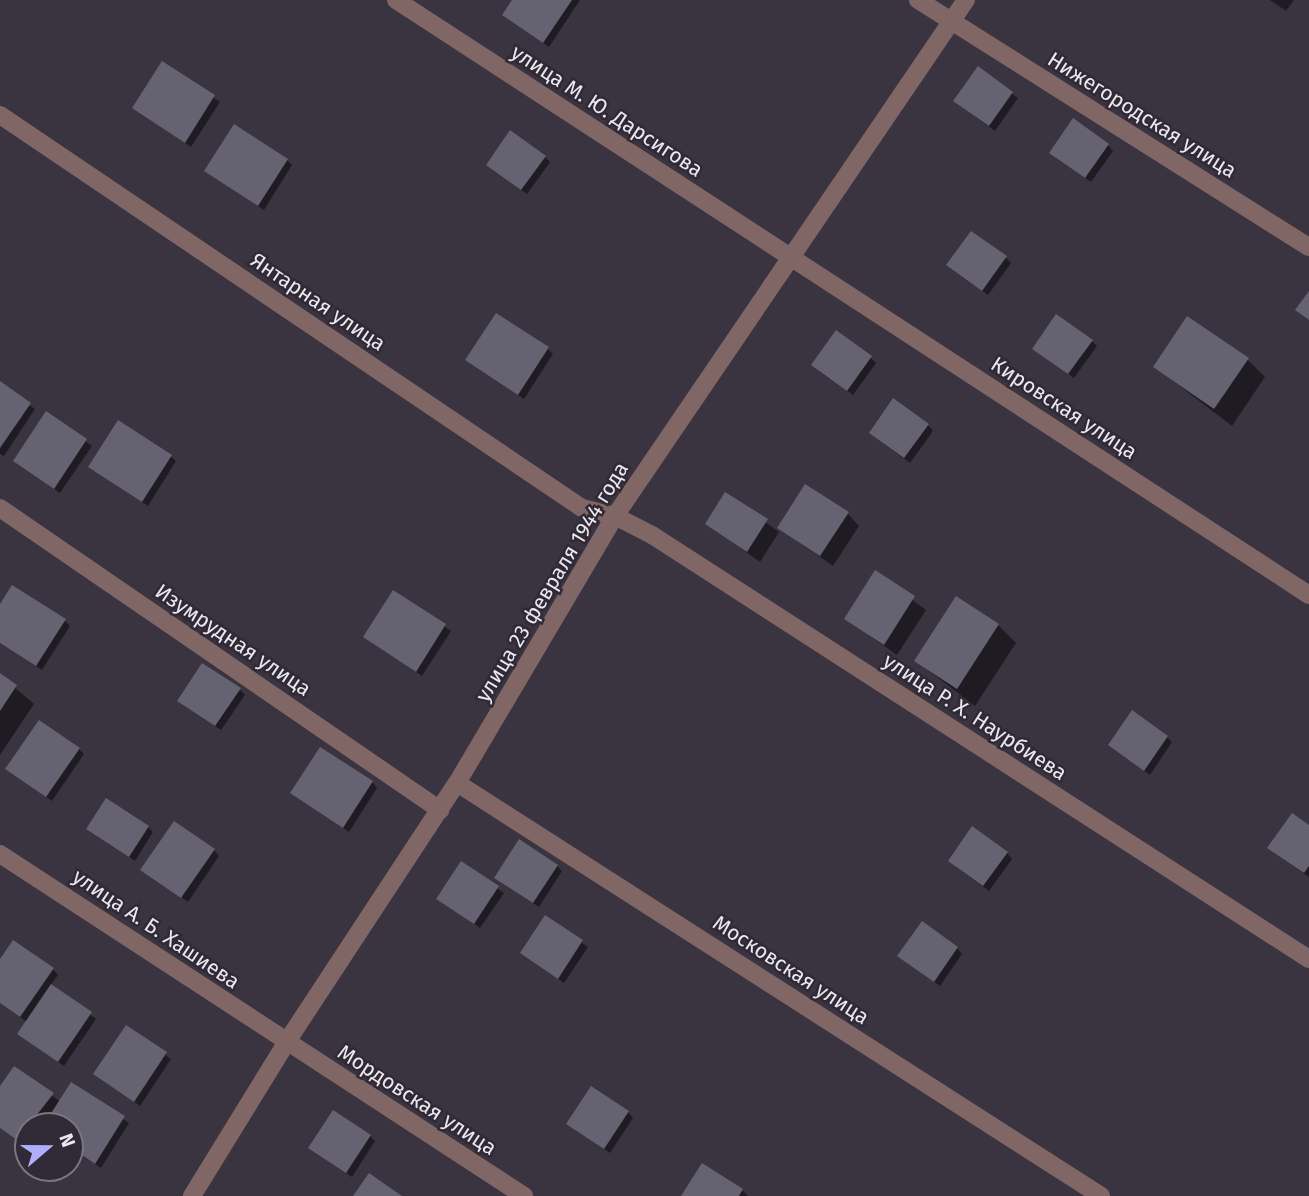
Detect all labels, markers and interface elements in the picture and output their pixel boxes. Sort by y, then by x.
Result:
street label: улица М. Ю. Дарсигова [507,40,707,182]
street label: Нижегородская улица [1043,47,1241,183]
street label: Янтарная улица [246,248,390,356]
street label: Кировская улица [986,351,1142,465]
street label: улица 23 февраля 1944 года [470,458,634,706]
street label: Изумрудная улица [150,578,316,702]
street label: улица Р. Х. Наурбиева [879,648,1071,786]
street label: улица А. Б. Хашиева [68,864,244,994]
street label: Московская улица [708,910,874,1030]
street label: Мордовская улица [333,1039,501,1161]
north arrow [14,1112,84,1182]
text: N [54,1130,80,1150]

